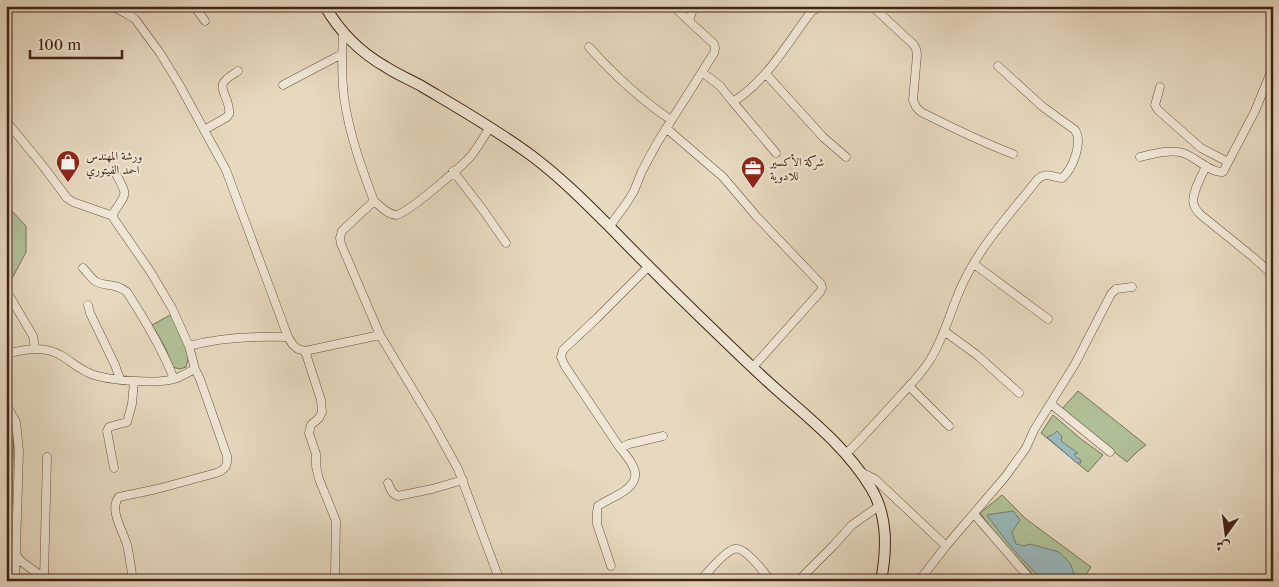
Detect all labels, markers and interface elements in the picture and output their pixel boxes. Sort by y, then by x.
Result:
scale bar [30,28,122,60]
text: 100 m [38,35,81,54]
place label: ورشة المهندس احمد الفيتوري [86,148,142,180]
shop icon: ورشة المهندس احمد الفيتوري [55,149,81,183]
place label: شركة الأكسير للادوية [768,153,824,184]
office icon: شركة الأكسير للادوية [740,155,766,189]
north arrow [1202,510,1252,560]
text: ش [1214,536,1232,557]

